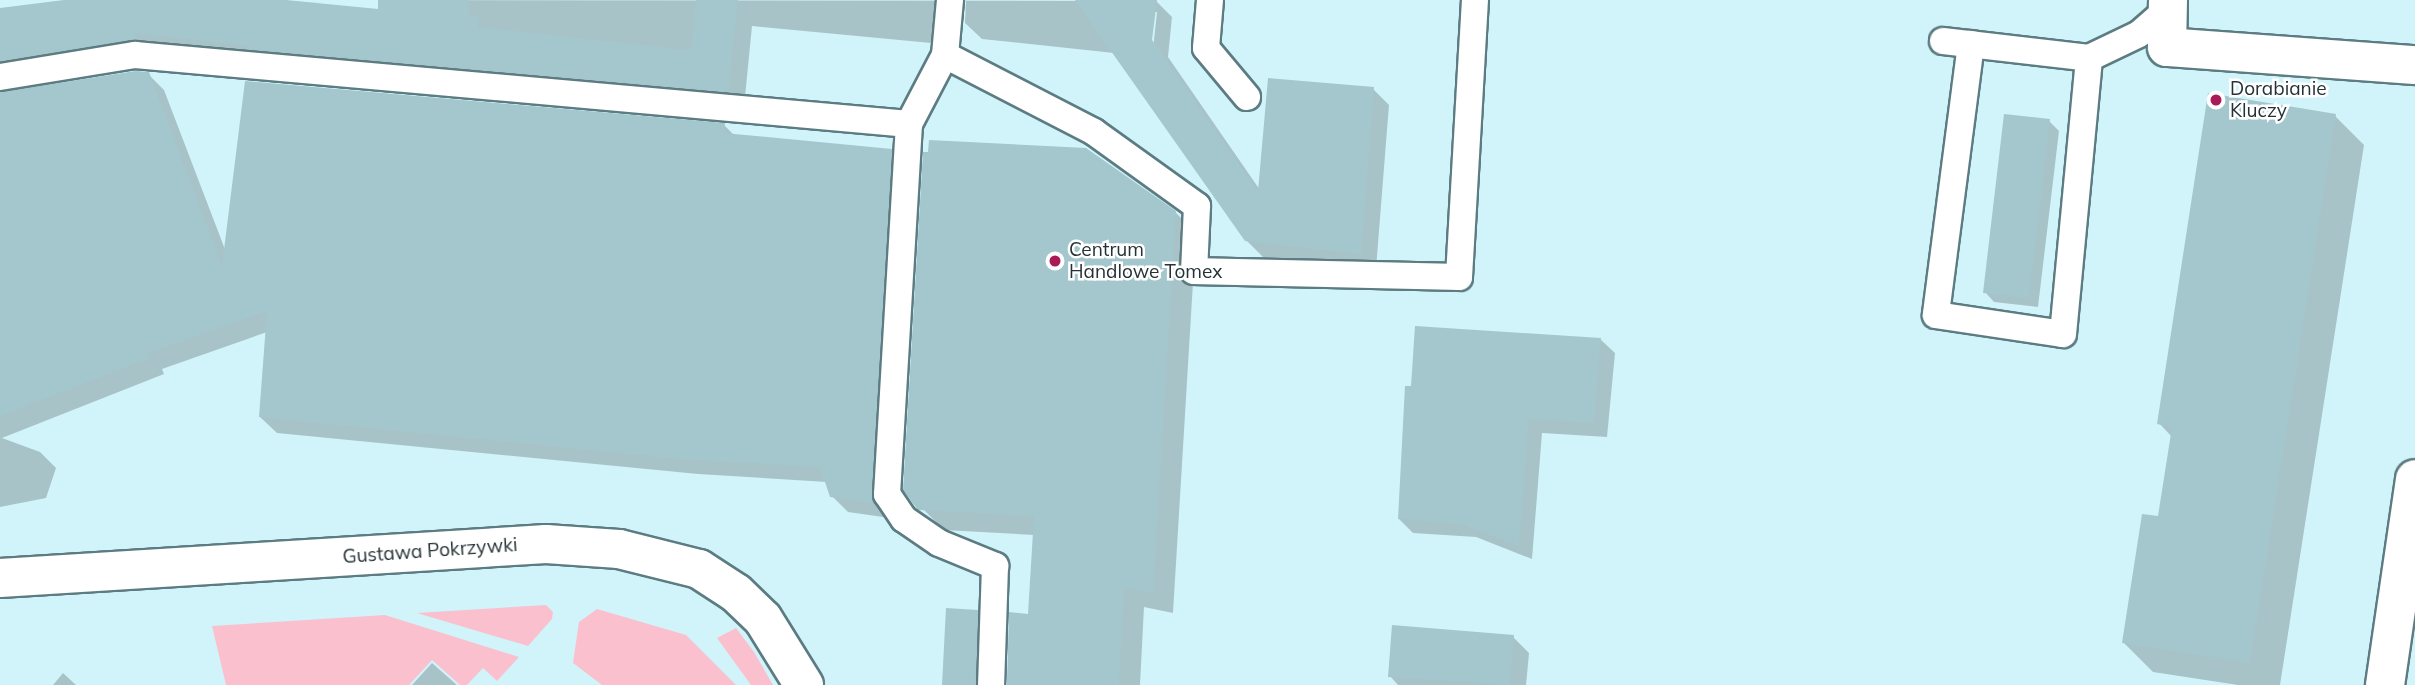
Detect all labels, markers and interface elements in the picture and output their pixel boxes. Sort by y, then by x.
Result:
place label: Dorabianie Kluczy [2230,78,2327,122]
marker: Dorabianie Kluczy [2208,92,2224,108]
place label: Centrum Handlowe Tomex [1069,239,1222,283]
marker: Centrum Handlowe Tomex [1047,253,1063,269]
street label: Gustawa Pokrzywki [342,534,518,568]

